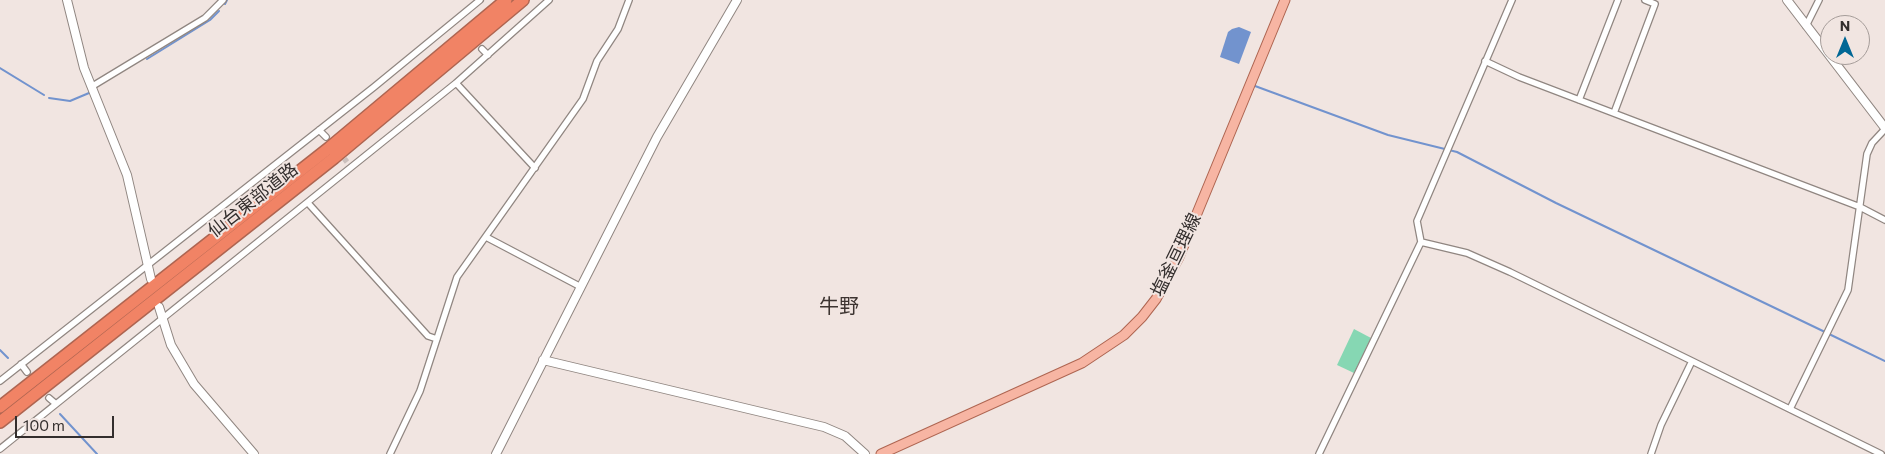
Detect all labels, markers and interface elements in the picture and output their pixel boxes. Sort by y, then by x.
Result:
north arrow [1820,15,1870,65]
text: N [1840,17,1850,34]
street label: 仙台東部道路 [204,158,302,242]
street label: 塩釜亘理線 [1147,210,1205,300]
district label: 牛野 [819,294,859,318]
scale bar [18,406,116,438]
text: 100 m [23,416,65,434]

